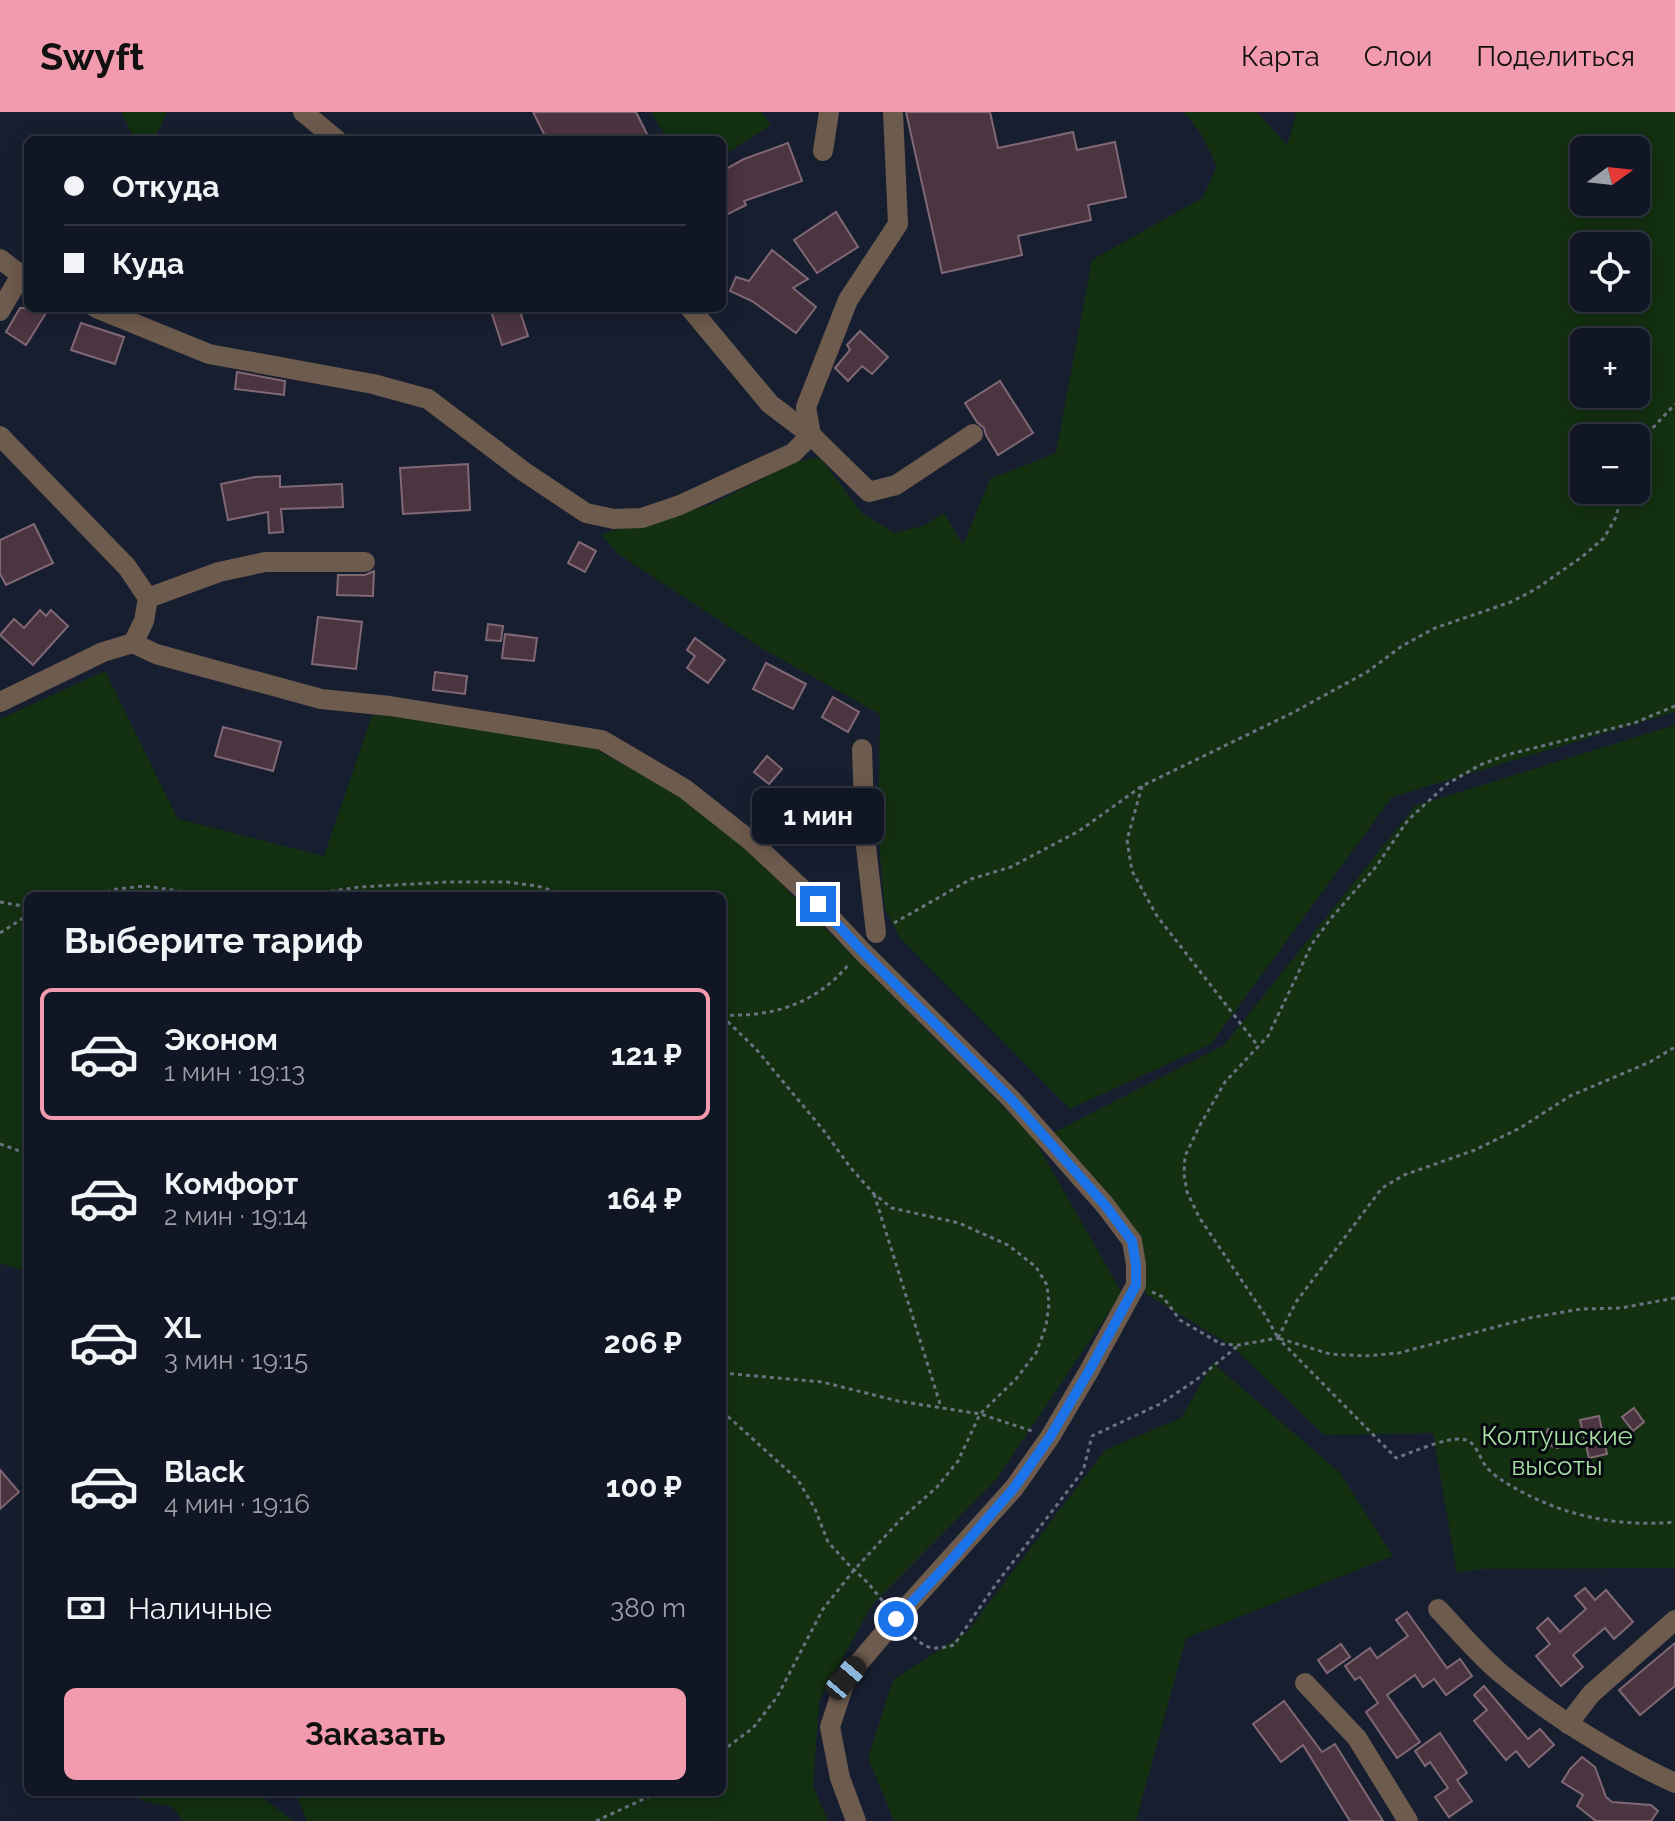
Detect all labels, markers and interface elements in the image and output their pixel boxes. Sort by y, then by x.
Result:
text: Swyft [40,34,144,79]
text: Карта [1241,40,1320,73]
text: Слои [1364,40,1432,73]
text: Поделиться [1476,40,1635,73]
north arrow [1570,136,1650,216]
map controls [1570,136,1650,504]
text: Откуда [112,169,219,204]
button: locate [1570,232,1650,312]
text: Куда [112,246,184,281]
button: + [1570,328,1650,408]
button: − [1570,424,1650,504]
callout: 1 мин [752,788,884,844]
text: 1 мин [783,801,853,831]
route end [800,886,836,922]
text: Выберите тариф [64,919,363,961]
icon: car [68,1018,140,1090]
text: Эконом [164,1022,278,1057]
text: 121 ₽ [611,1037,682,1072]
text: 1 мин · 19:13 [164,1057,305,1087]
icon: car [68,1162,140,1234]
text: Комфорт [164,1166,298,1201]
text: 164 ₽ [607,1181,682,1216]
text: 2 мин · 19:14 [164,1201,308,1231]
icon: car [68,1306,140,1378]
text: XL [164,1310,201,1345]
text: 206 ₽ [604,1325,682,1360]
text: 3 мин · 19:15 [164,1345,308,1375]
park label: Колтушские высоты [1481,1421,1633,1481]
icon: car [68,1450,140,1522]
text: Black [164,1454,245,1489]
text: 100 ₽ [606,1469,682,1504]
text: 4 мин · 19:16 [164,1489,310,1519]
icon: cash [64,1586,108,1630]
text: Наличные [128,1591,272,1626]
text: 380 m [610,1593,686,1623]
route start [878,1601,914,1637]
car [821,1652,871,1704]
button: Заказать [64,1688,686,1780]

